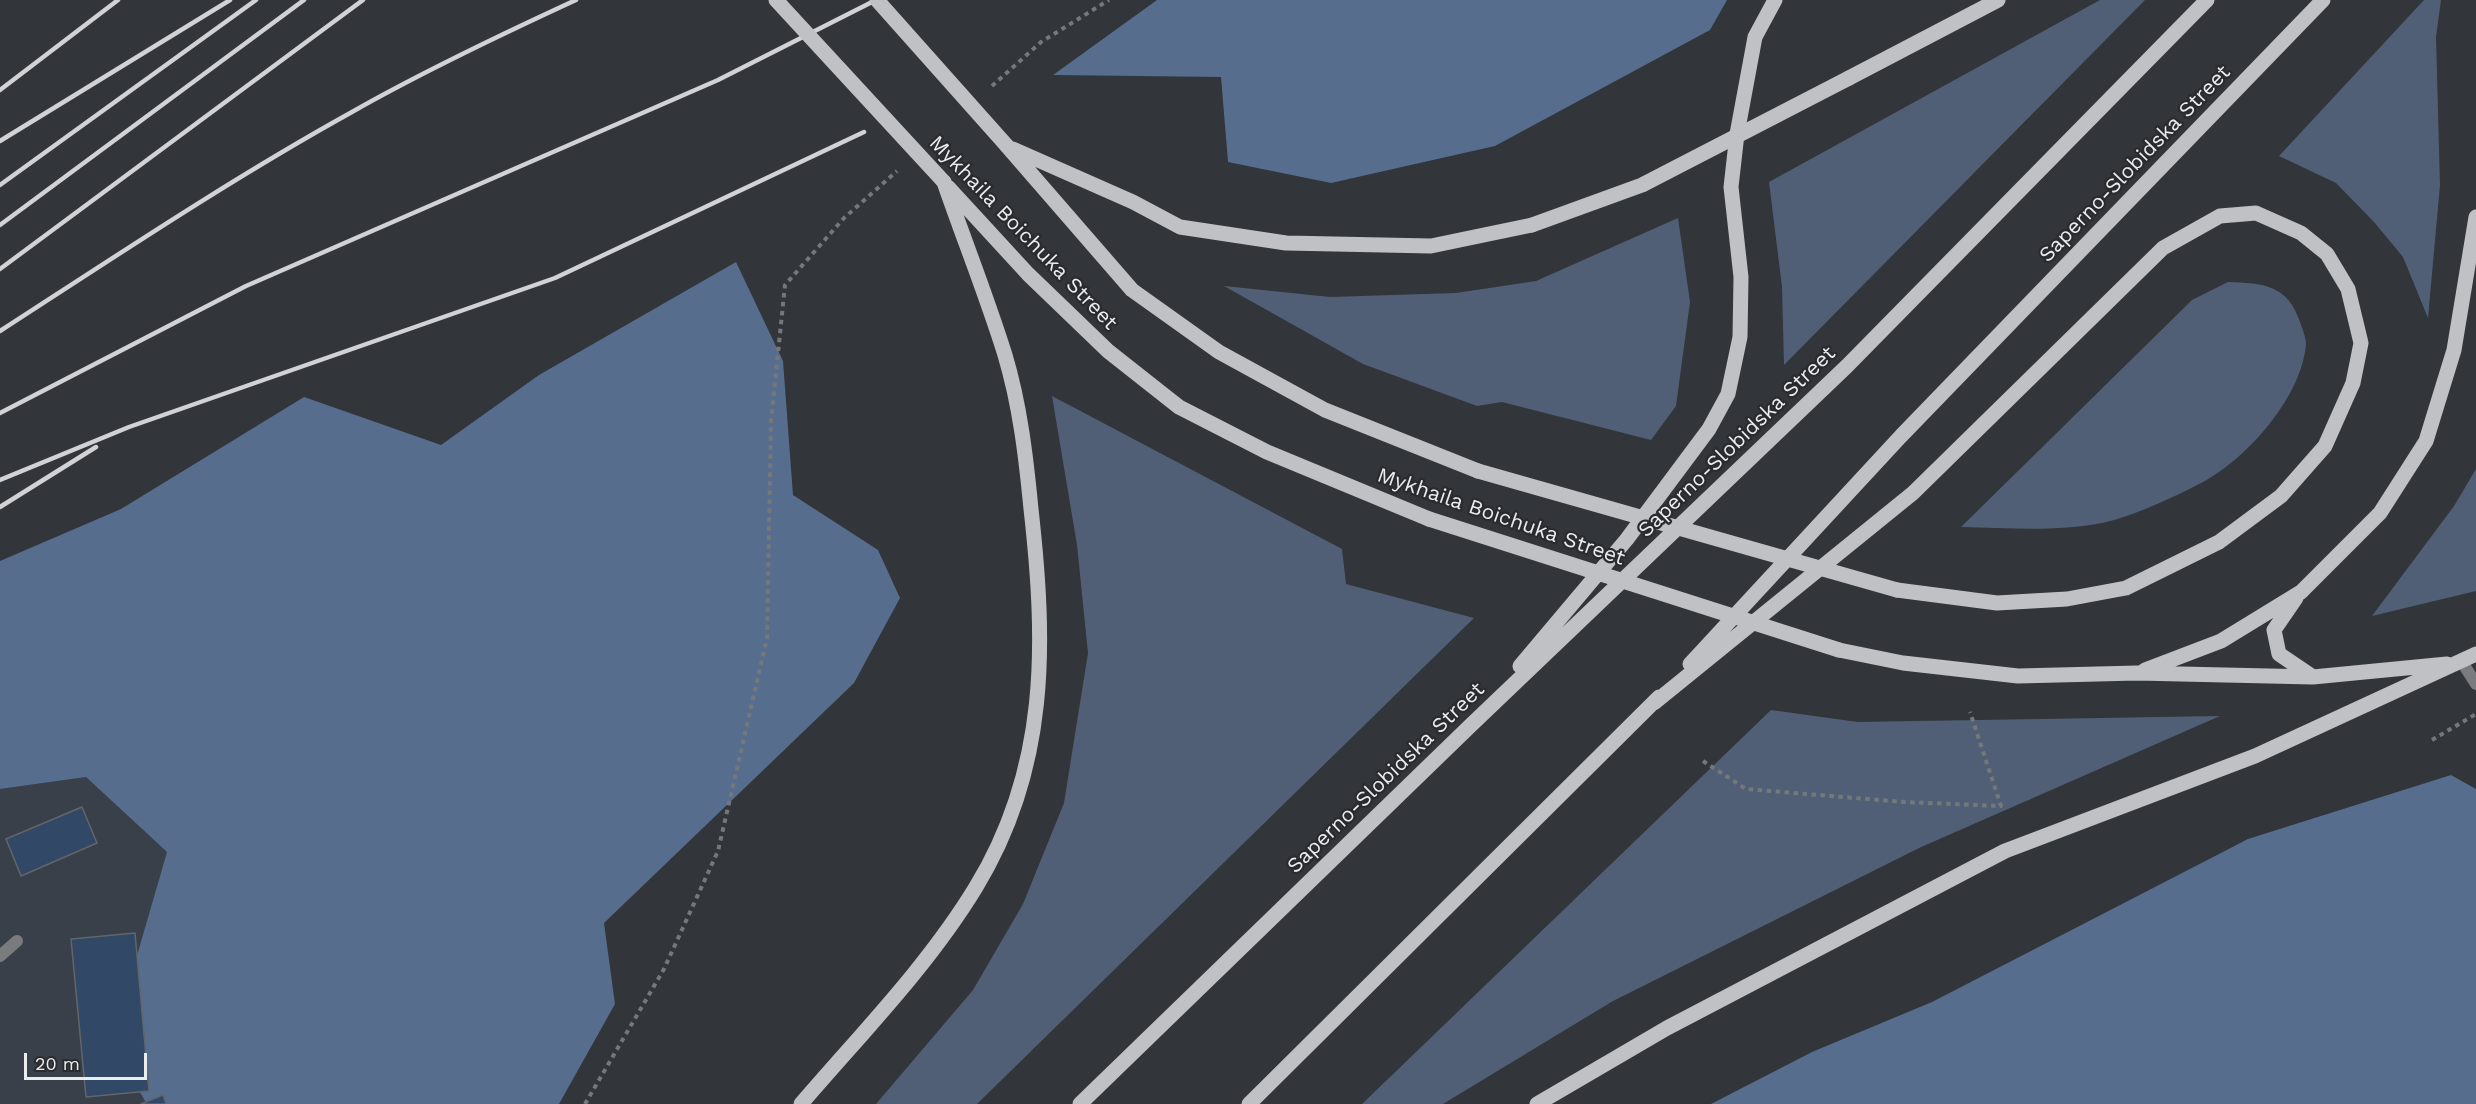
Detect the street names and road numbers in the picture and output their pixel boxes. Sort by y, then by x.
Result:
street label: Saperno-Slobidska Street [2034,60,2236,268]
street label: Mykhaila Boichuka Street [924,131,1122,335]
street label: Saperno-Slobidska Street [1633,341,1841,543]
street label: Mykhaila Boichuka Street [1374,463,1628,571]
street label: Saperno-Slobidska Street [1282,677,1490,879]

